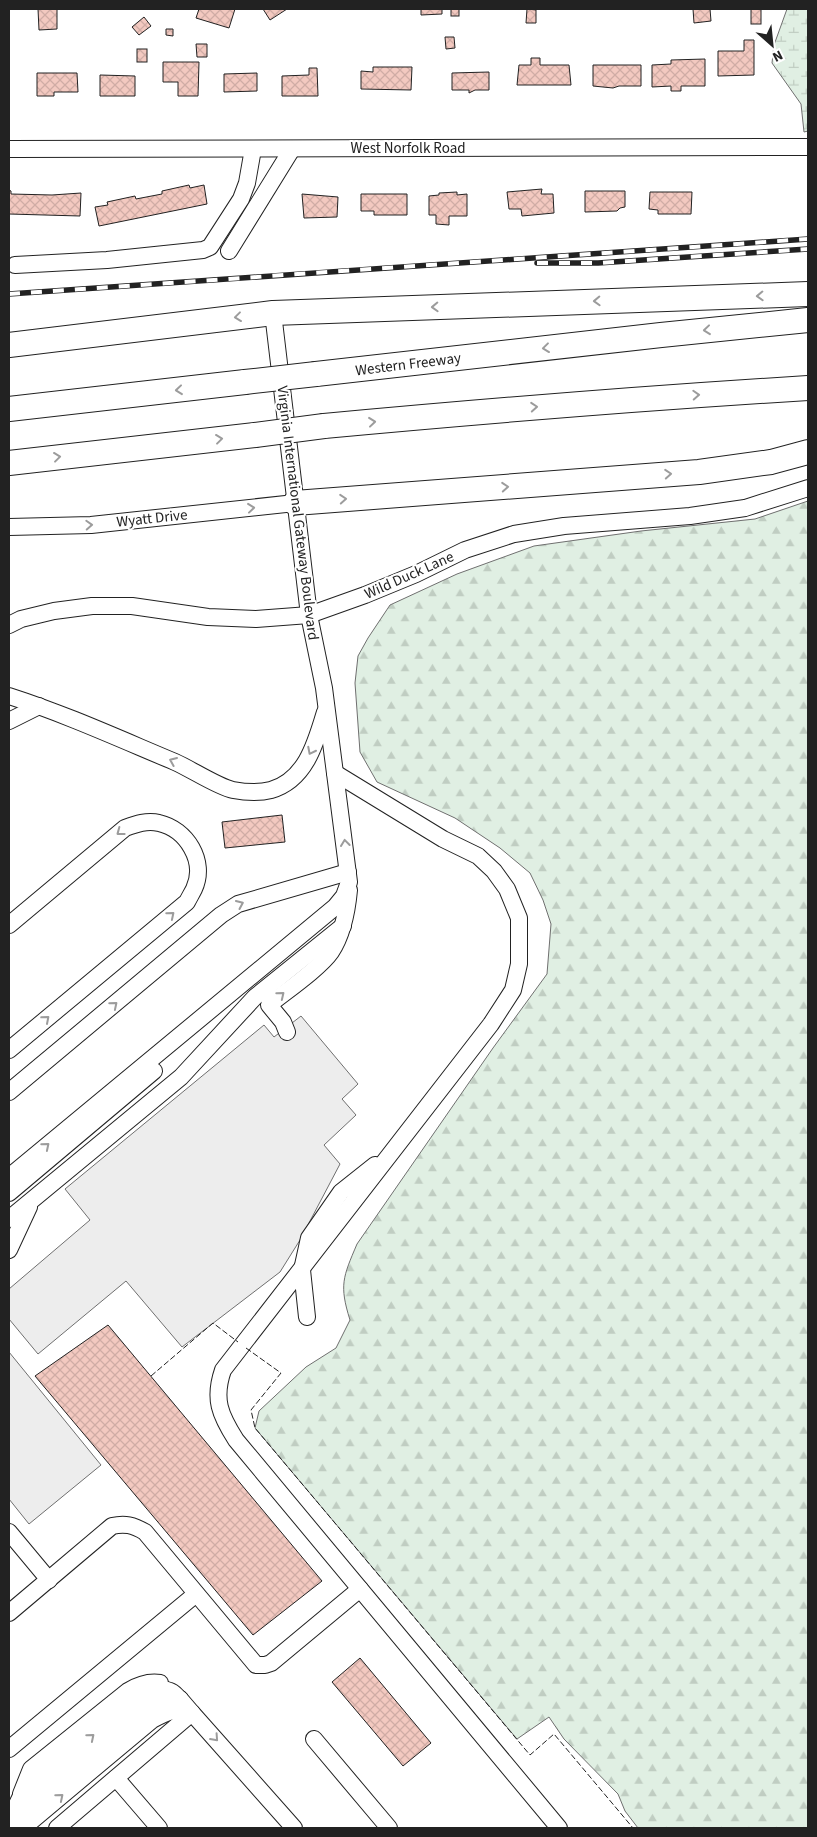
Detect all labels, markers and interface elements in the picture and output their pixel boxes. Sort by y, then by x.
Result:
north arrow [747,20,797,70]
text: N [769,45,786,67]
street label: West Norfolk Road [350,138,466,159]
one-way arrow [755,291,763,301]
one-way arrow [593,296,601,307]
one-way arrow [430,302,438,312]
one-way arrow [233,311,241,322]
one-way arrow [703,325,711,336]
one-way arrow [542,342,550,353]
street label: Western Freeway [354,348,462,381]
one-way arrow [175,384,183,395]
street label: Virginia International Gateway Boulevard [271,385,324,641]
one-way arrow [693,389,701,400]
one-way arrow [531,401,539,412]
one-way arrow [369,416,377,427]
one-way arrow [215,434,223,445]
one-way arrow [53,452,61,463]
one-way arrow [664,469,672,480]
one-way arrow [502,482,510,493]
one-way arrow [340,494,348,505]
one-way arrow [247,503,255,514]
street label: Wyatt Drive [116,504,189,533]
one-way arrow [85,519,93,530]
street label: Wild Duck Lane [361,546,457,605]
one-way arrow [307,746,317,755]
one-way arrow [169,757,178,768]
one-way arrow [117,827,126,835]
one-way arrow [340,839,350,848]
one-way arrow [235,900,244,911]
one-way arrow [165,913,174,921]
one-way arrow [276,992,285,1001]
one-way arrow [108,1002,117,1011]
one-way arrow [41,1016,50,1025]
one-way arrow [41,1142,50,1151]
one-way arrow [209,1733,218,1742]
one-way arrow [85,1734,94,1743]
one-way arrow [54,1794,63,1802]

